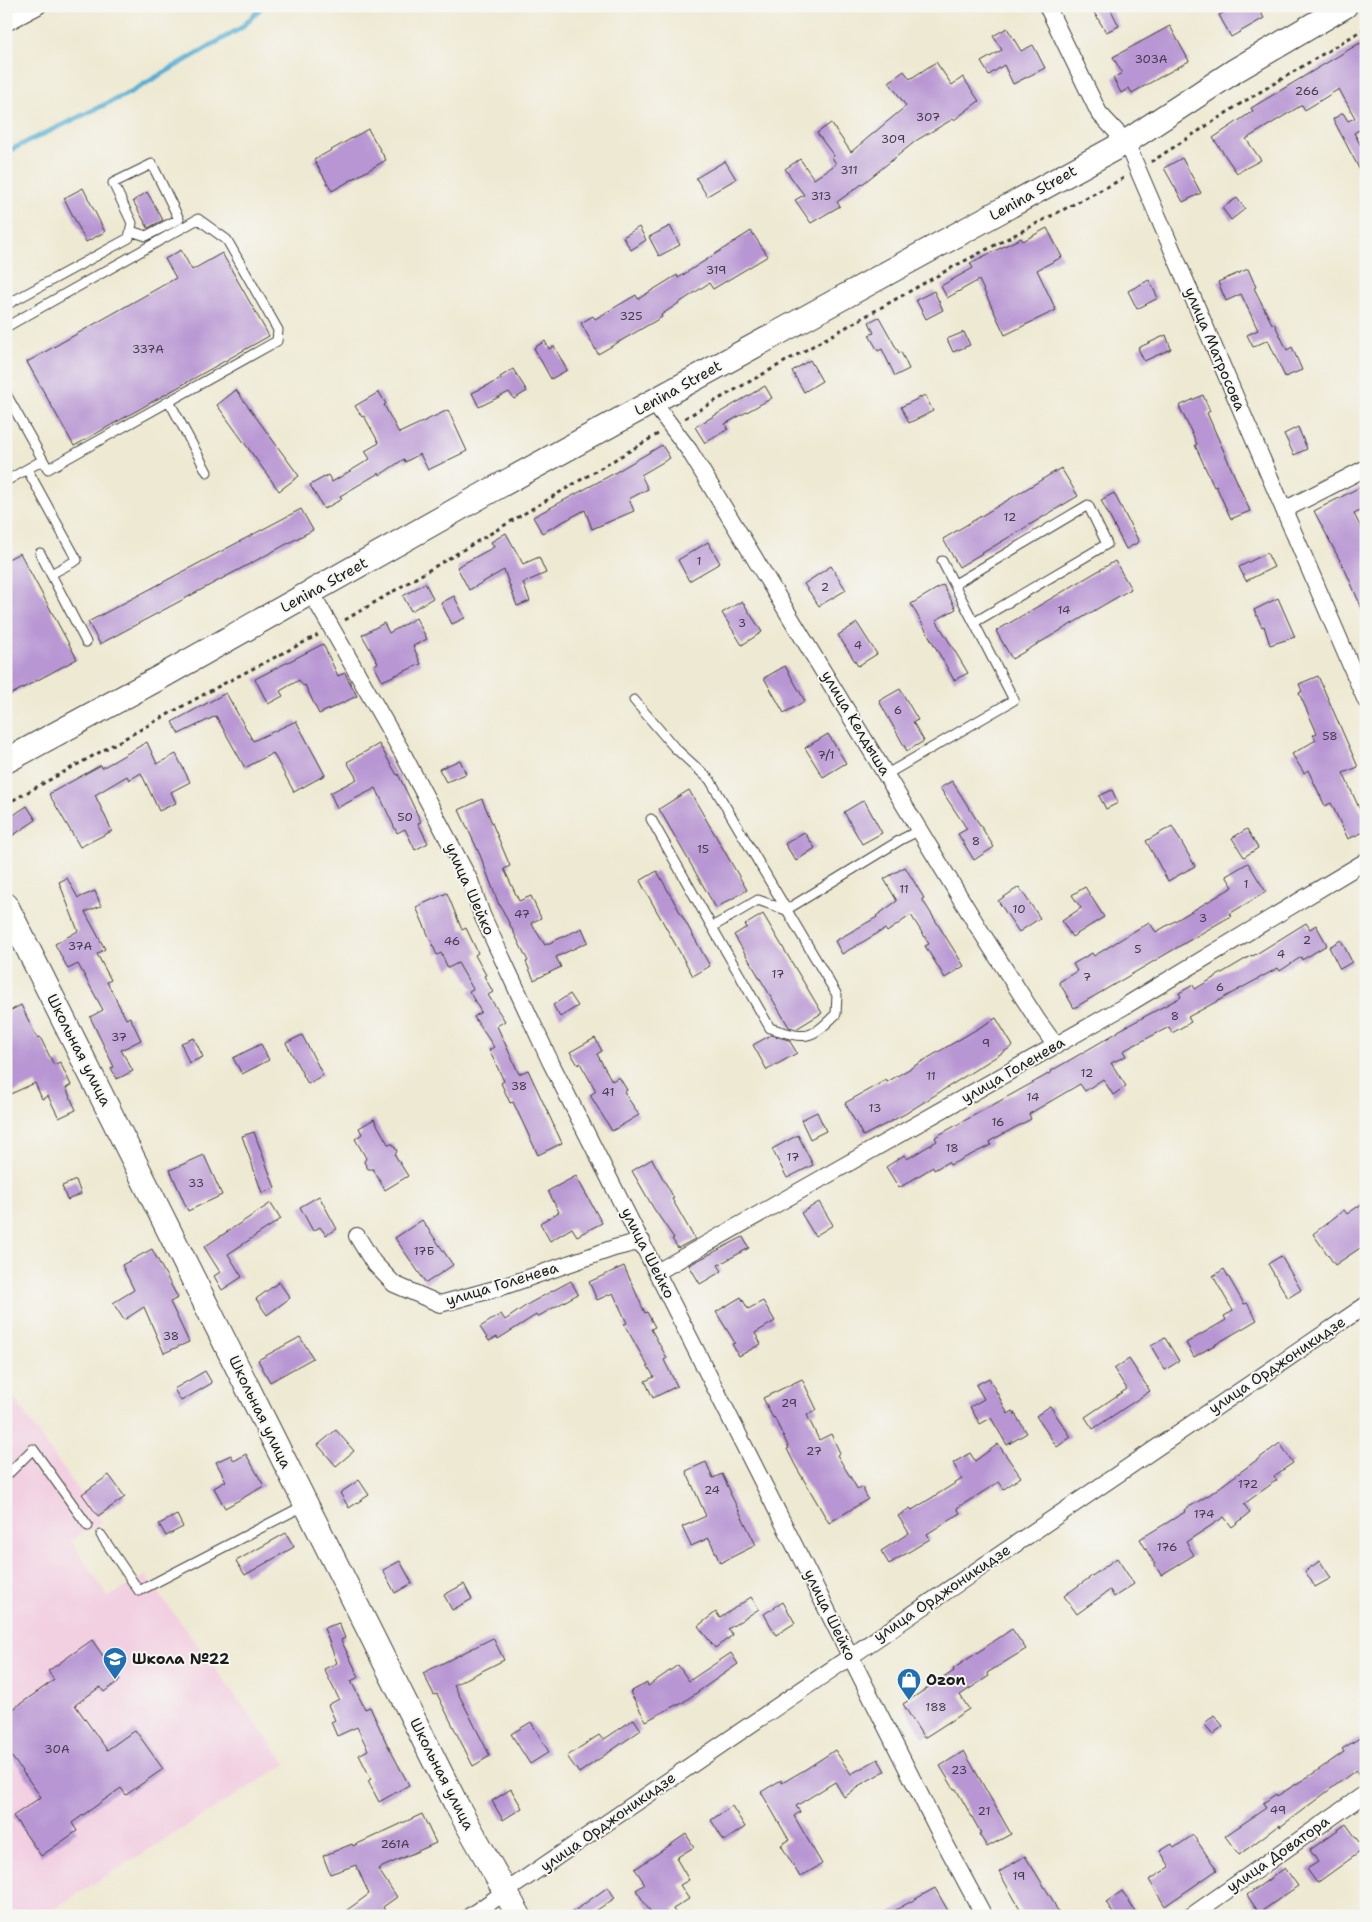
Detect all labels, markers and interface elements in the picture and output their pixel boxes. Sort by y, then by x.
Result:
house number: 303А [1134,51,1168,67]
house number: 266 [1295,83,1319,99]
house number: 307 [916,109,940,125]
house number: 309 [881,131,905,147]
street label: Lenina Street [986,161,1080,225]
house number: 311 [840,162,858,178]
house number: 313 [811,188,831,204]
house number: 319 [706,262,726,278]
street label: улица Матросова [1180,284,1250,414]
house number: 325 [619,308,643,324]
house number: 337А [132,341,164,357]
street label: Lenina Street [631,356,725,420]
house number: 12 [1004,509,1016,525]
street label: Lenina Street [277,553,371,617]
house number: 1 [696,553,702,569]
house number: 2 [821,579,829,595]
house number: 14 [1058,602,1070,618]
house number: 3 [738,615,746,631]
house number: 4 [854,637,862,653]
street label: улица Келдыша [817,667,896,780]
house number: 6 [894,702,902,718]
house number: 58 [1322,728,1338,744]
house number: 7/1 [817,747,835,763]
house number: 50 [397,809,413,825]
house number: 8 [972,833,980,849]
street label: улица Шейко [441,840,499,938]
house number: 15 [697,841,709,857]
house number: 1 [1243,876,1249,892]
house number: 11 [899,881,909,897]
house number: 10 [1012,901,1026,917]
house number: 47 [514,906,530,922]
house number: 3 [1199,910,1207,926]
house number: 2 [1303,932,1311,948]
house number: 46 [444,933,460,949]
house number: 37А [68,938,93,954]
house number: 5 [1134,941,1142,957]
house number: 4 [1277,946,1285,962]
house number: 17 [772,966,784,982]
house number: 7 [1083,969,1091,985]
house number: 6 [1216,979,1224,995]
street label: Школьная улица [42,990,116,1110]
house number: 8 [1171,1008,1179,1024]
house number: 37 [111,1029,127,1045]
street label: улица Голенева [958,1032,1069,1108]
house number: 9 [982,1035,990,1051]
house number: 12 [1081,1065,1093,1081]
house number: 11 [926,1068,936,1084]
house number: 38 [511,1078,527,1094]
house number: 41 [602,1084,614,1100]
house number: 14 [1027,1089,1039,1105]
house number: 13 [869,1100,881,1116]
house number: 16 [991,1114,1005,1130]
house number: 18 [945,1140,959,1156]
house number: 17 [787,1149,799,1165]
house number: 33 [188,1175,204,1191]
street label: улица Шейко [617,1204,679,1302]
house number: 17Б [414,1243,434,1259]
street label: улица Голенева [443,1257,561,1311]
street label: улица Орджоникидзе [1205,1312,1349,1418]
house number: 38 [163,1328,179,1344]
street label: Школьная улица [224,1352,296,1472]
house number: 29 [781,1395,797,1411]
house number: 27 [806,1443,822,1459]
house number: 172 [1238,1476,1258,1492]
house number: 24 [704,1482,720,1498]
house number: 174 [1194,1506,1214,1522]
house number: 176 [1157,1539,1177,1555]
street label: улица Орджоникидзе [870,1540,1014,1646]
street label: улица Шейко [799,1566,861,1664]
school or university icon: Школа №22 [102,1646,128,1680]
place label: Школа №22 [132,1649,230,1669]
shop icon: Ozon [896,1667,922,1701]
place label: Ozon [926,1670,966,1690]
house number: 188 [925,1699,947,1715]
street label: Школьная улица [405,1714,479,1834]
house number: 30А [44,1741,70,1757]
house number: 23 [951,1762,967,1778]
street label: улица Орджоникидзе [536,1768,680,1876]
house number: 49 [1270,1802,1286,1818]
house number: 21 [978,1803,990,1819]
street label: улица Доватора [1223,1811,1334,1897]
house number: 261А [380,1836,410,1852]
house number: 19 [1013,1868,1025,1884]

